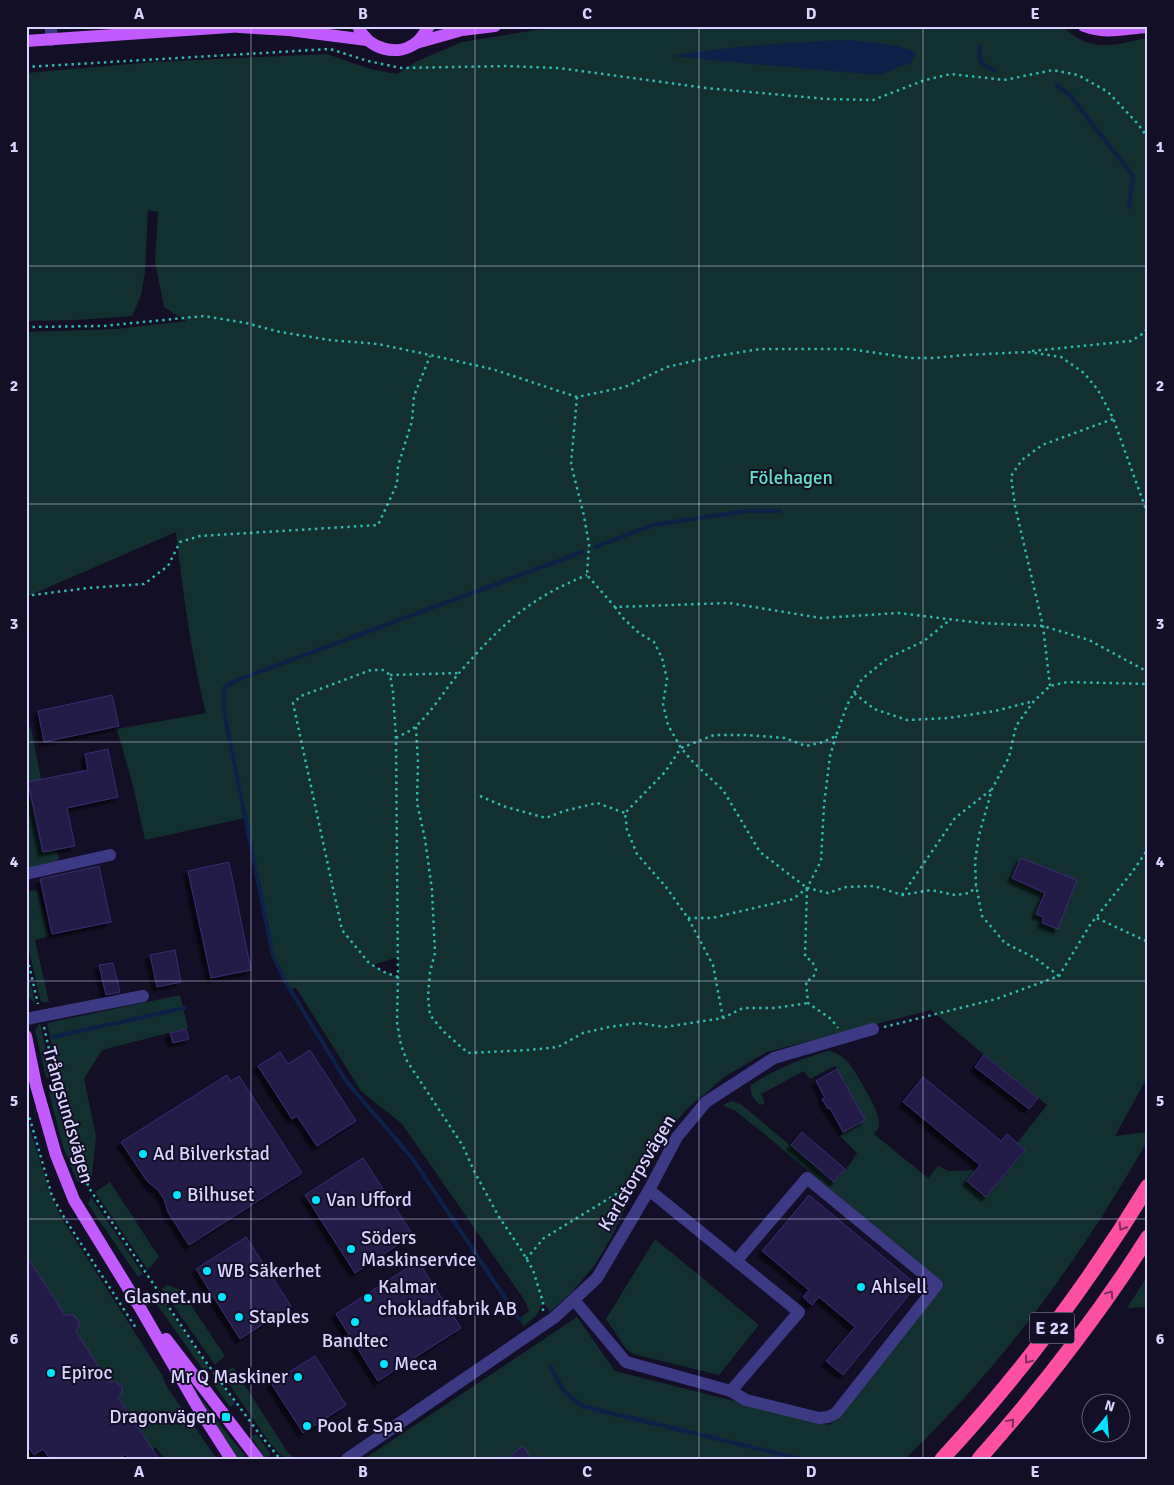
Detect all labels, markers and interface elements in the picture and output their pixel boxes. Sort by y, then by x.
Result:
text: A [134,4,145,24]
text: B [358,4,368,24]
text: C [582,4,592,24]
text: D [806,4,817,24]
text: E [1030,4,1040,24]
text: 1 [10,137,19,157]
text: 1 [1156,137,1165,157]
text: 2 [10,376,18,396]
text: 2 [1156,376,1164,396]
park label: Fölehagen [749,466,833,490]
text: 3 [10,614,18,634]
text: 3 [1156,614,1164,634]
text: 4 [10,852,19,872]
text: 4 [1156,852,1165,872]
street label: Trångsundsvägen [37,1044,99,1186]
text: 5 [10,1091,18,1111]
text: 5 [1156,1091,1164,1111]
street label: Karlstorpsvägen [593,1110,681,1236]
place label: Ad Bilverkstad [153,1142,270,1166]
marker: Ad Bilverkstad [137,1148,149,1160]
place label: Bilhuset [187,1183,255,1207]
place label: Van Ufford [326,1188,412,1212]
marker: Bilhuset [171,1189,183,1201]
marker: Van Ufford [310,1194,322,1206]
one-way arrow [1119,1222,1129,1231]
place label: Söders Maskinservice [361,1226,477,1272]
marker: Söders Maskinservice [345,1243,357,1255]
place label: WB Säkerhet [217,1259,322,1283]
marker: WB Säkerhet [201,1265,213,1277]
place label: Kalmar chokladfabrik AB [378,1275,517,1321]
place label: Ahlsell [871,1275,927,1299]
marker: Ahlsell [855,1281,867,1293]
place label: Glasnet.nu [124,1285,212,1309]
one-way arrow [1104,1290,1113,1299]
marker: Glasnet.nu [216,1291,228,1303]
marker: Kalmar chokladfabrik AB [362,1292,374,1304]
place label: Staples [249,1305,309,1329]
marker: Staples [233,1311,245,1323]
road number: E 22 [1030,1312,1074,1344]
marker: Bandtec [349,1316,361,1328]
text: 6 [10,1329,19,1349]
place label: Bandtec [322,1329,388,1353]
text: 6 [1156,1329,1165,1349]
place label: Meca [394,1352,437,1376]
one-way arrow [1025,1354,1034,1363]
marker: Meca [378,1358,390,1370]
place label: Epiroc [61,1361,112,1385]
place label: Mr Q Maskiner [170,1365,288,1389]
marker: Epiroc [45,1367,57,1379]
marker: Mr Q Maskiner [292,1371,304,1383]
north arrow [1082,1392,1132,1442]
text: N [1103,1396,1117,1416]
place label: Dragonvägen [109,1405,216,1429]
marker: Dragonvägen [220,1411,232,1423]
place label: Pool & Spa [317,1414,403,1438]
one-way arrow [1006,1419,1015,1428]
marker: Pool & Spa [301,1420,313,1432]
text: A [134,1462,145,1482]
text: B [358,1462,368,1482]
text: C [582,1462,592,1482]
text: D [806,1462,817,1482]
text: E [1030,1462,1040,1482]

